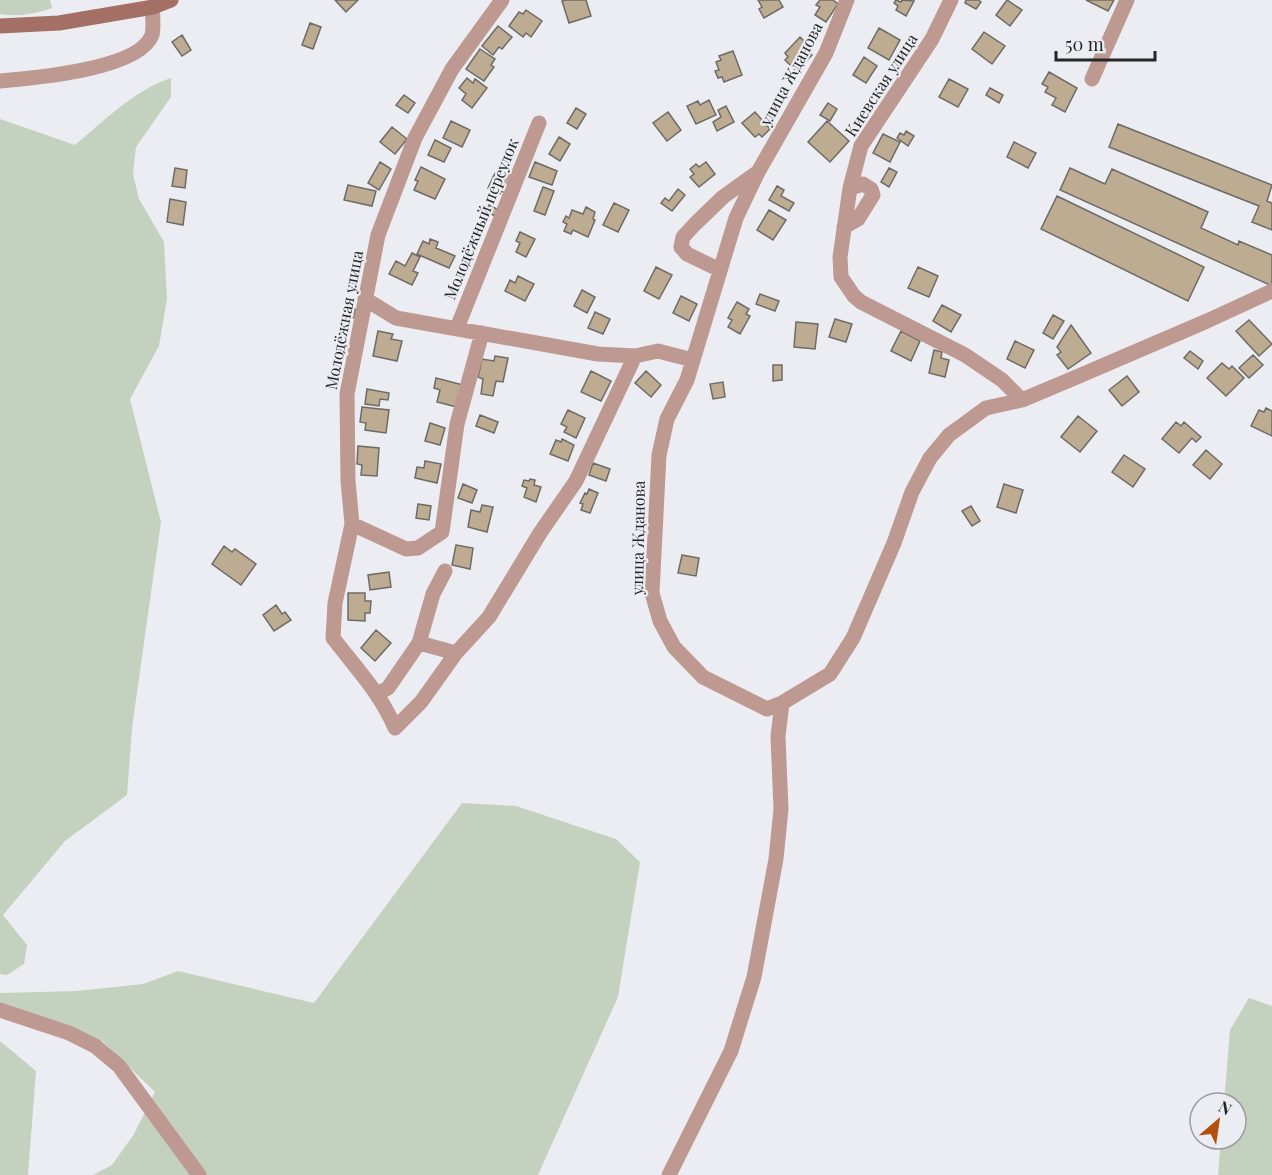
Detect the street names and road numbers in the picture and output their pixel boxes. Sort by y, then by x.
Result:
street label: улица Жданова [754,18,827,130]
street label: Киевская улица [840,29,922,140]
street label: Молодёжный переулок [439,135,523,303]
street label: Молодёжная улица [320,248,367,391]
street label: улица Жданова [626,481,649,596]

